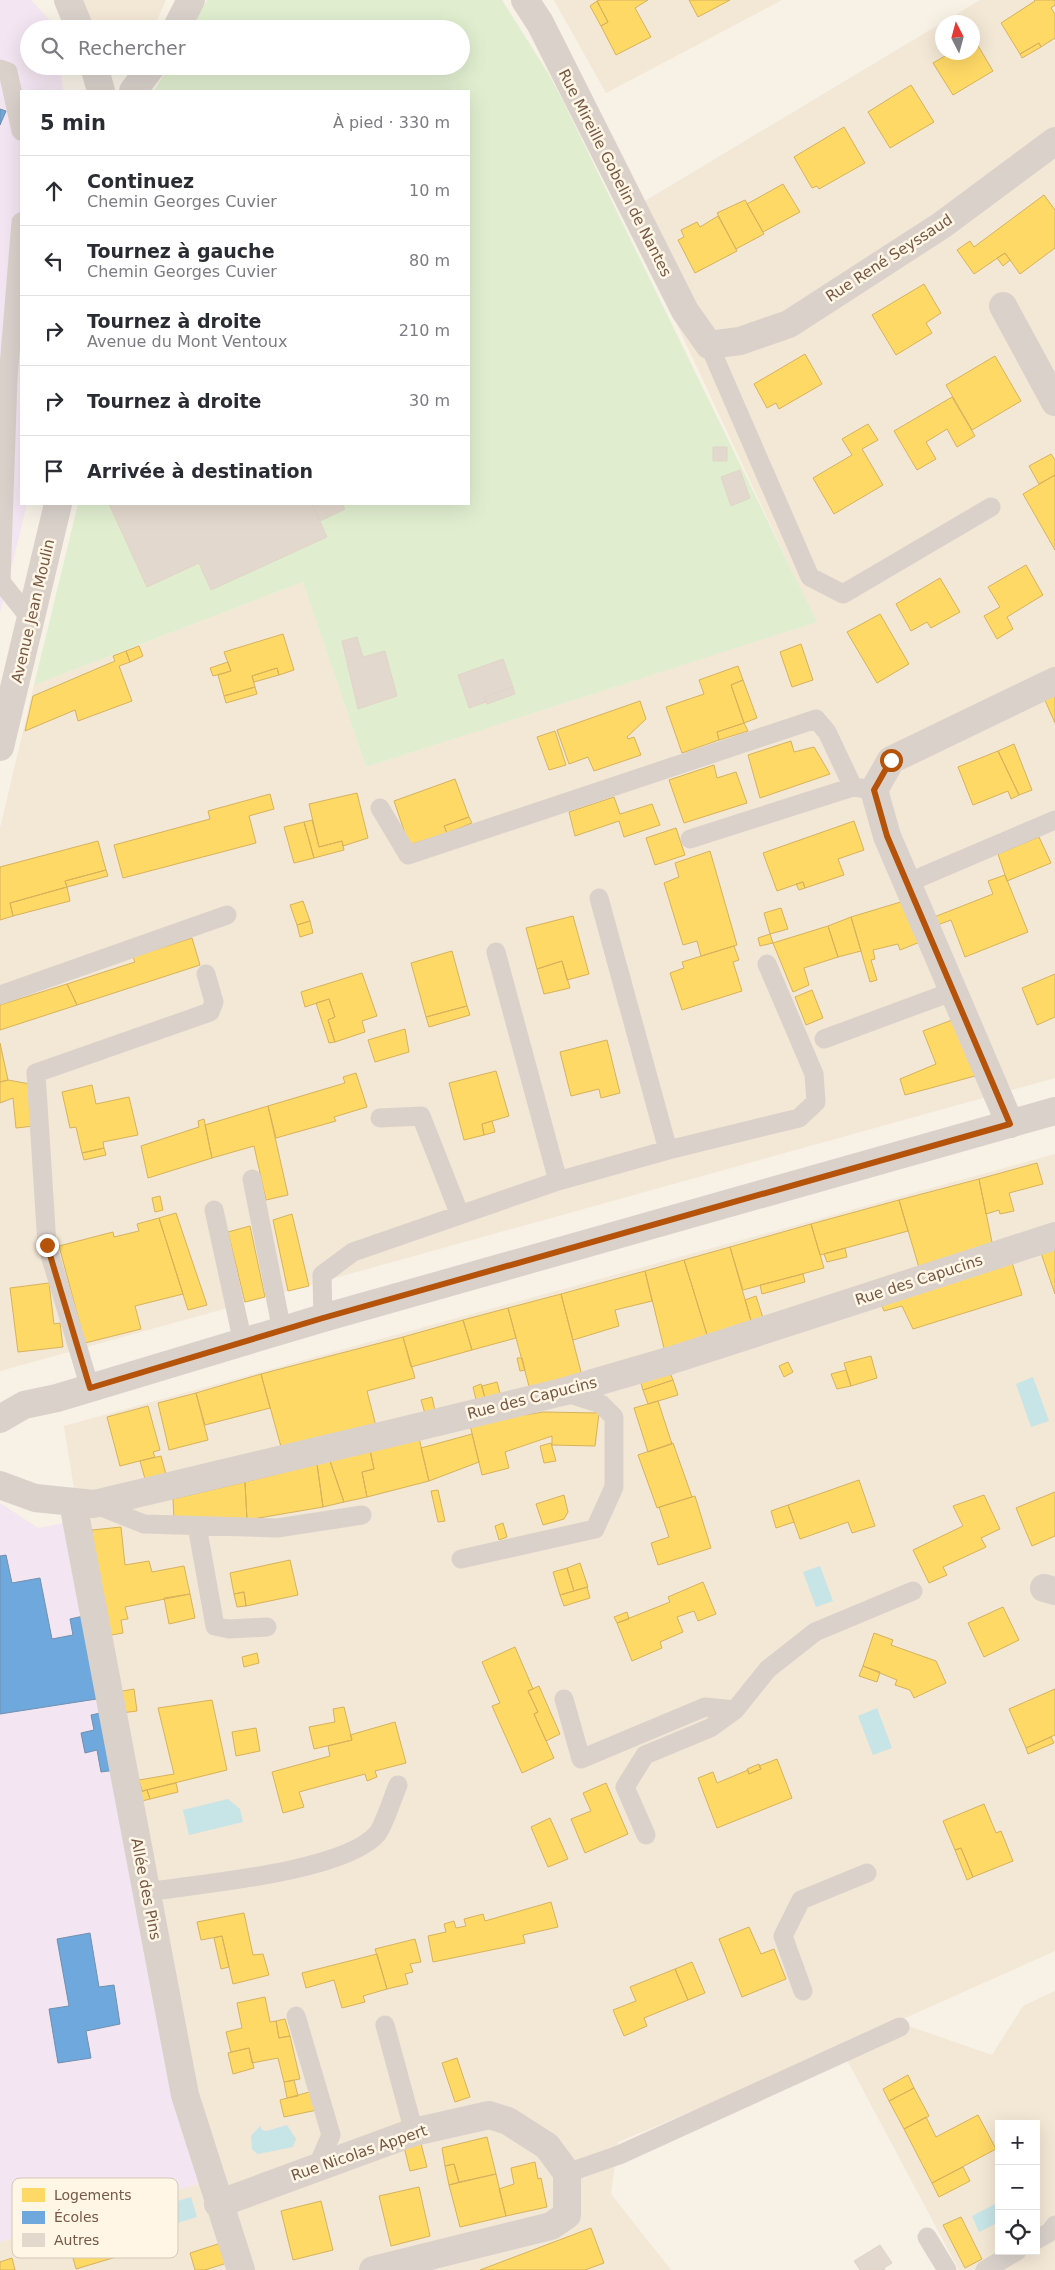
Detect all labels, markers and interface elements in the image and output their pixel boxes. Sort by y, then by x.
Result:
north arrow [935,15,980,60]
search box [20,20,470,75]
icon: search [38,34,66,62]
text: Rechercher [78,37,186,59]
street label: Rue Mireille Gobelin de Nantes [555,66,675,280]
text: 5 min [40,111,106,135]
text: À pied · 330 m [333,113,450,132]
text: Continuez [87,170,194,192]
icon: ahead [40,177,68,205]
text: 10 m [409,181,450,200]
text: Chemin Georges Cuvier [87,192,277,211]
street label: Rue René Seyssaud [822,210,956,306]
text: Tournez à gauche [87,240,275,262]
icon: left [40,247,68,275]
text: 80 m [409,251,450,270]
text: Chemin Georges Cuvier [87,262,277,281]
text: Tournez à droite [87,310,261,332]
icon: right [40,317,68,345]
text: 210 m [399,321,450,340]
text: Avenue du Mont Ventoux [87,332,287,351]
icon: right [40,387,68,415]
text: Tournez à droite [87,390,261,412]
text: 30 m [409,391,450,410]
icon: arrive [40,457,68,485]
text: Arrivée à destination [87,460,313,482]
street label: Avenue Jean Moulin [8,537,58,685]
route start [880,749,903,772]
route end [36,1234,59,1257]
street label: Rue des Capucins [853,1251,985,1309]
street label: Rue des Capucins [465,1373,599,1423]
street label: Allée des Pins [127,1837,165,1942]
map controls [995,2120,1040,2255]
button: + [995,2120,1040,2165]
street label: Rue Nicolas Appert [289,2121,429,2185]
button: − [995,2165,1040,2210]
legend [12,2178,178,2258]
text: Logements [54,2187,132,2203]
text: Écoles [54,2209,99,2225]
button: locate [995,2210,1040,2255]
text: Autres [54,2232,99,2248]

